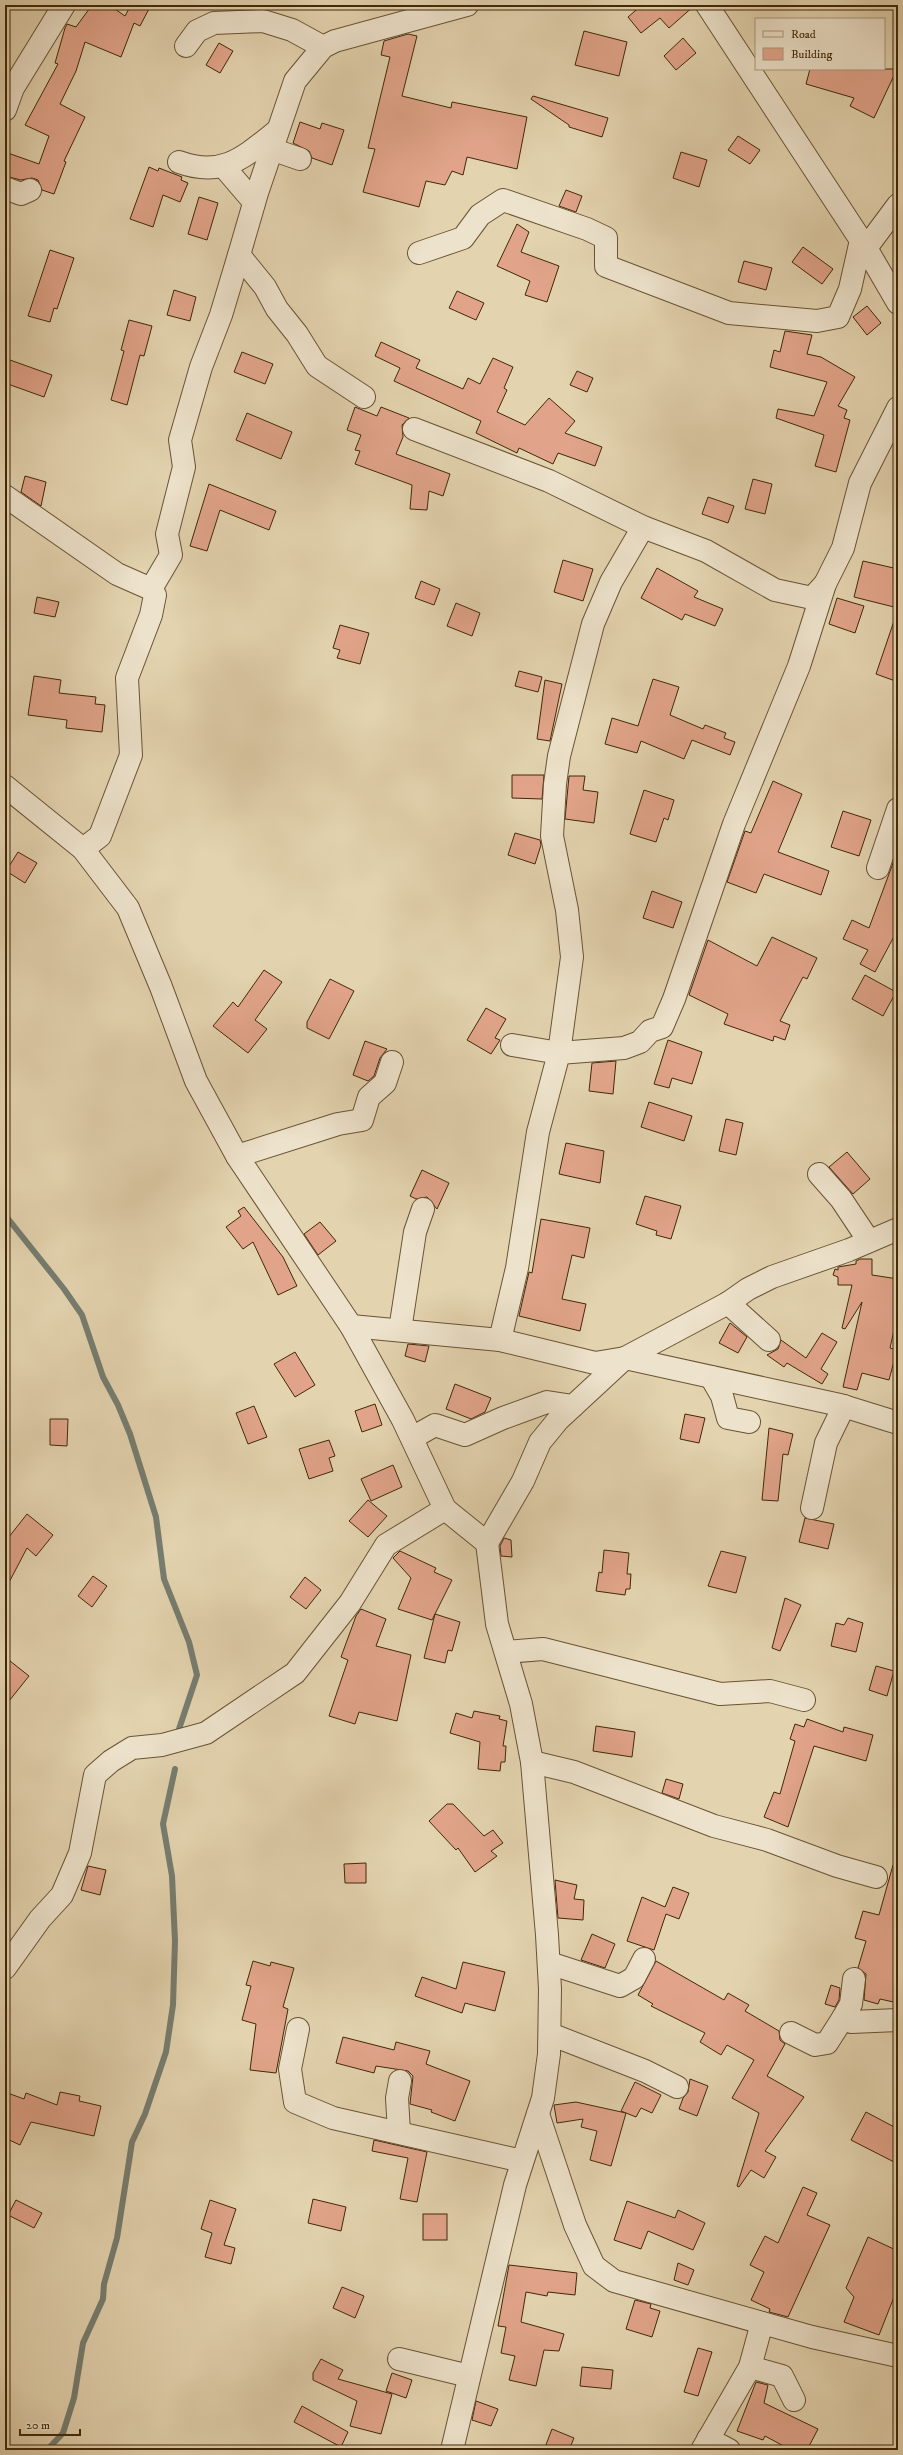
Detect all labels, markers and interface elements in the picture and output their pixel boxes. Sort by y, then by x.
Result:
legend [755,18,885,70]
text: Road [791,27,816,42]
text: Building [791,47,832,62]
scale bar [20,2411,80,2437]
text: 20 m [26,2418,50,2433]

